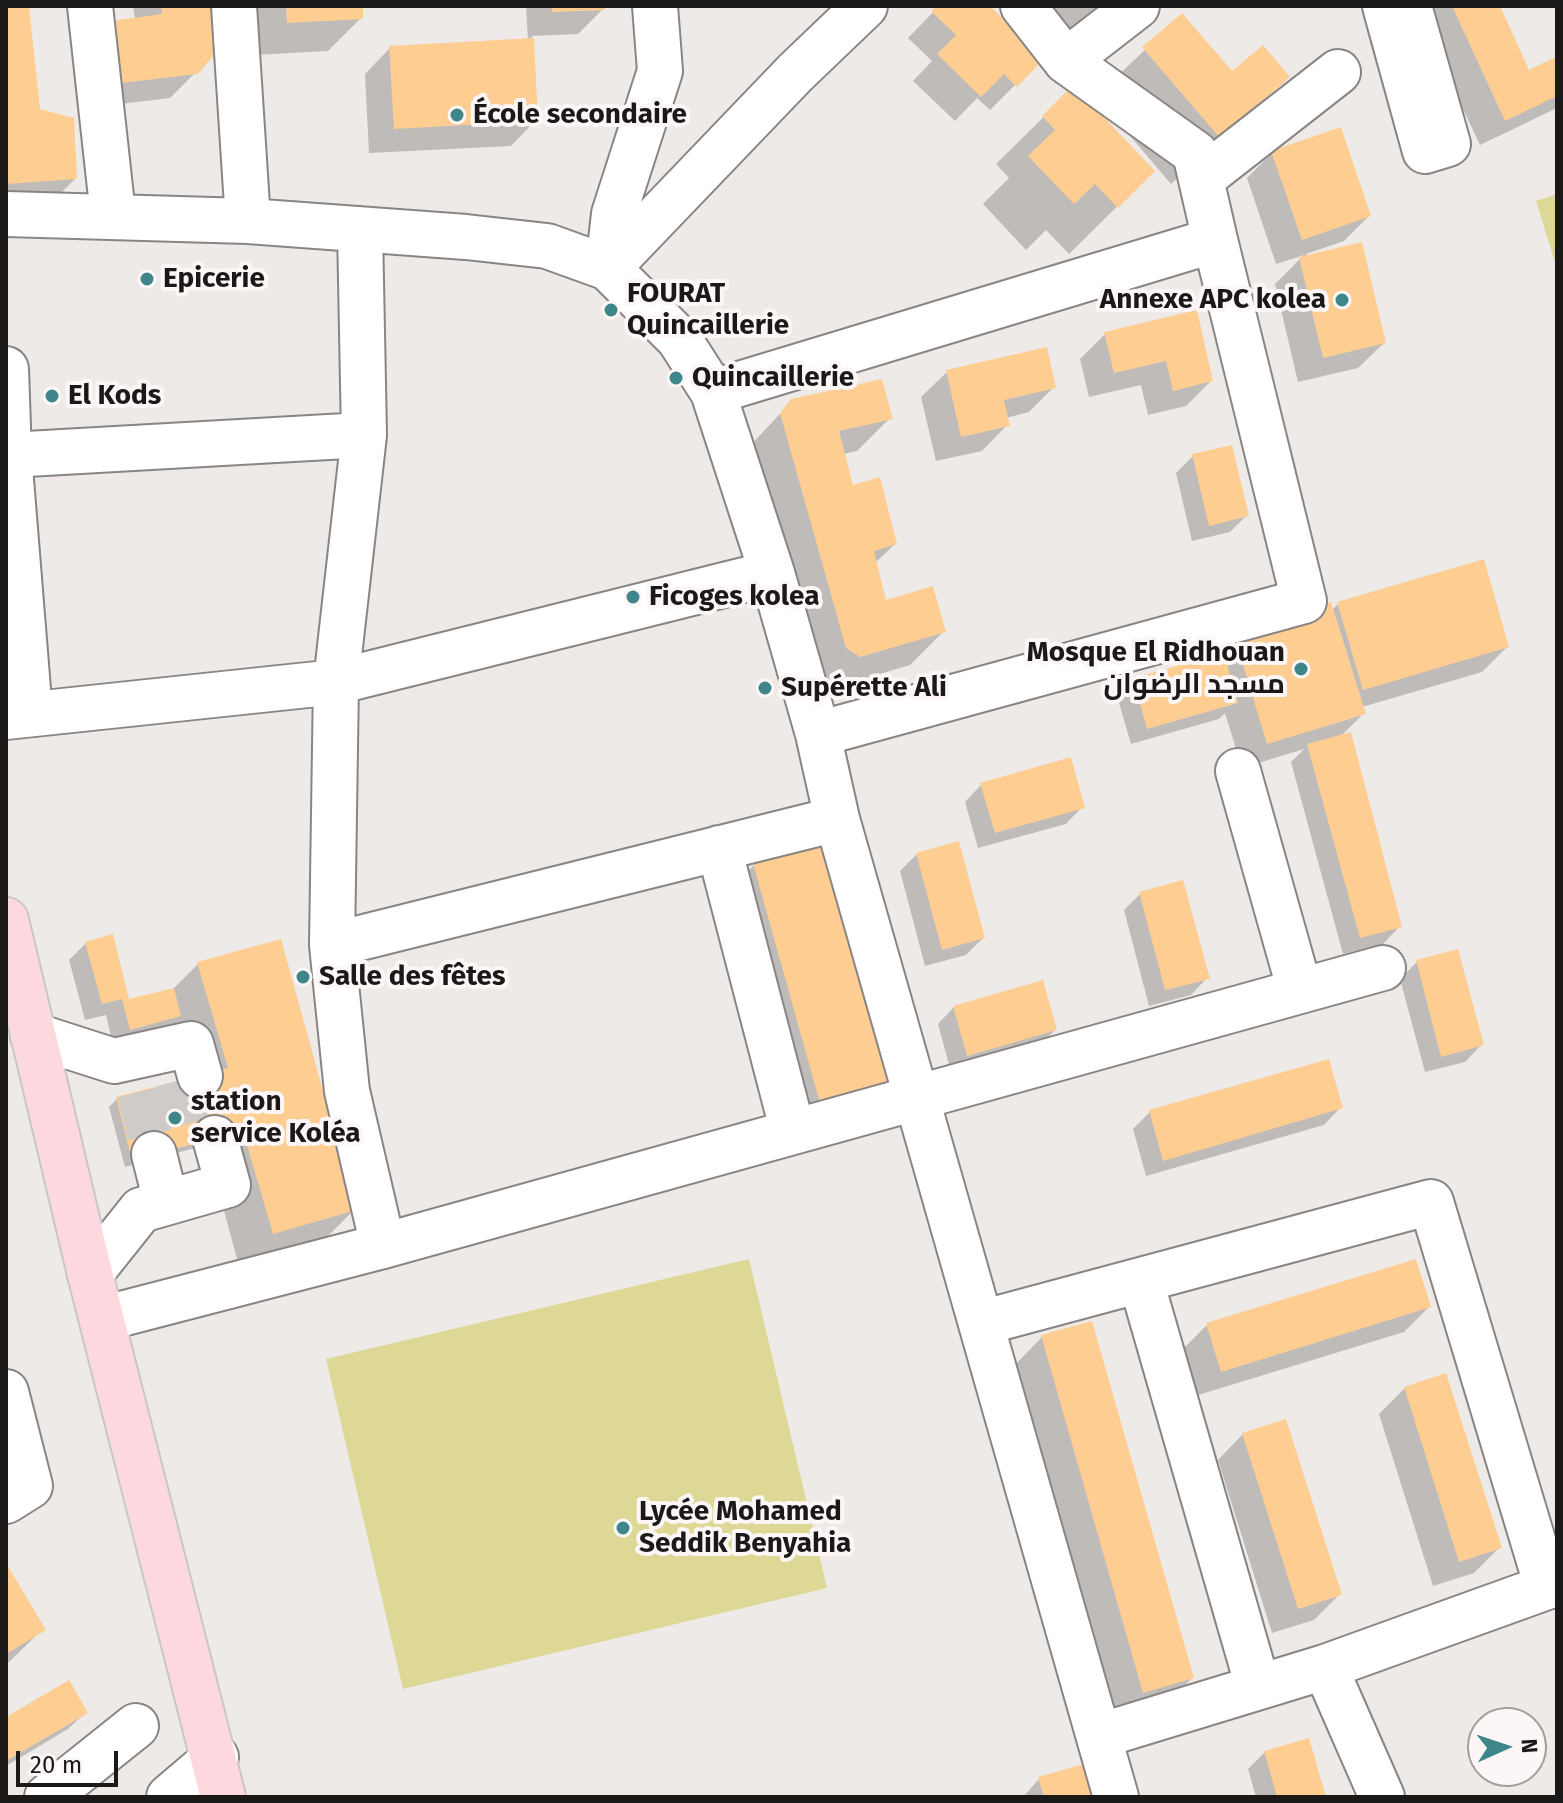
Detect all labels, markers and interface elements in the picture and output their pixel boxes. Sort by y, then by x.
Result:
place label: École secondaire [473,98,687,132]
marker: École secondaire [448,106,466,124]
place label: Epicerie [163,262,265,296]
marker: Epicerie [138,270,156,288]
place label: FOURAT Quincaillerie [627,277,789,343]
place label: Annexe APC kolea [1100,283,1326,317]
marker: Annexe APC kolea [1333,291,1351,309]
marker: FOURAT Quincaillerie [602,301,620,319]
place label: Quincaillerie [692,361,854,395]
marker: Quincaillerie [667,369,685,387]
place label: El Kods [68,379,161,413]
marker: El Kods [43,387,61,405]
place label: Ficoges kolea [649,580,819,614]
marker: Ficoges kolea [624,588,642,606]
place label: Mosque El Ridhouan مسجد الرضوان [1027,636,1285,702]
marker: Mosque El Ridhouan مسجد الرضوان [1292,660,1310,678]
place label: Supérette Ali [781,671,947,705]
marker: Supérette Ali [756,679,774,697]
place label: Salle des fêtes [319,960,506,994]
marker: Salle des fêtes [294,968,312,986]
place label: station service Koléa [191,1085,361,1151]
marker: station service Koléa [166,1109,184,1127]
place label: Lycée Mohamed Seddik Benyahia [639,1495,851,1561]
marker: Lycée Mohamed Seddik Benyahia [614,1519,632,1537]
north arrow [1467,1707,1547,1787]
scale bar [20,1735,122,1785]
text: N [1516,1738,1543,1754]
text: 20 m [30,1751,82,1779]

